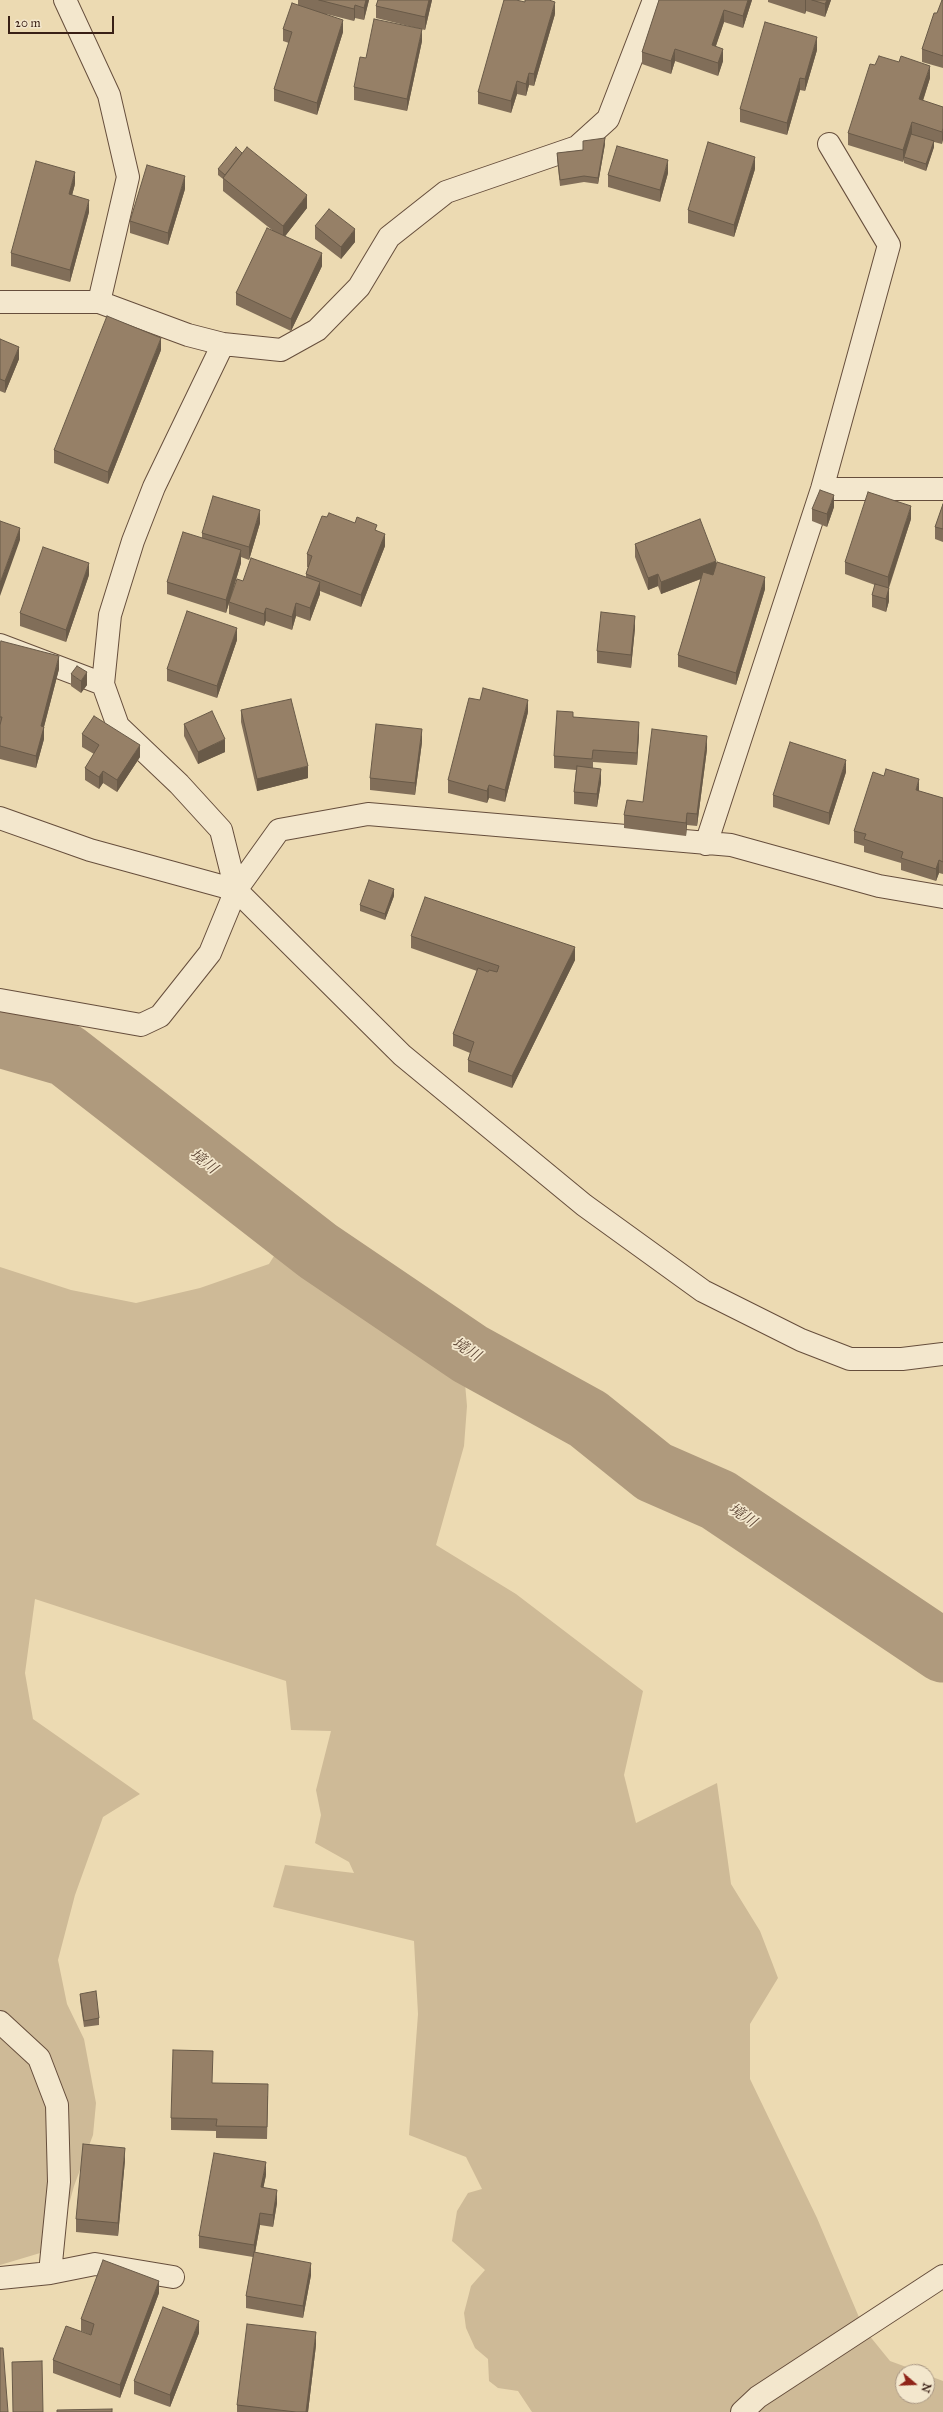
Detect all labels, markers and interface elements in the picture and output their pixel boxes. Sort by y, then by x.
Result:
scale bar [10,8,116,34]
text: 20 m [15,16,41,30]
water label: 境川 [186,1146,220,1178]
water label: 境川 [449,1334,483,1366]
water label: 境川 [725,1500,759,1532]
north arrow [895,2364,935,2404]
text: N [918,2381,934,2394]

